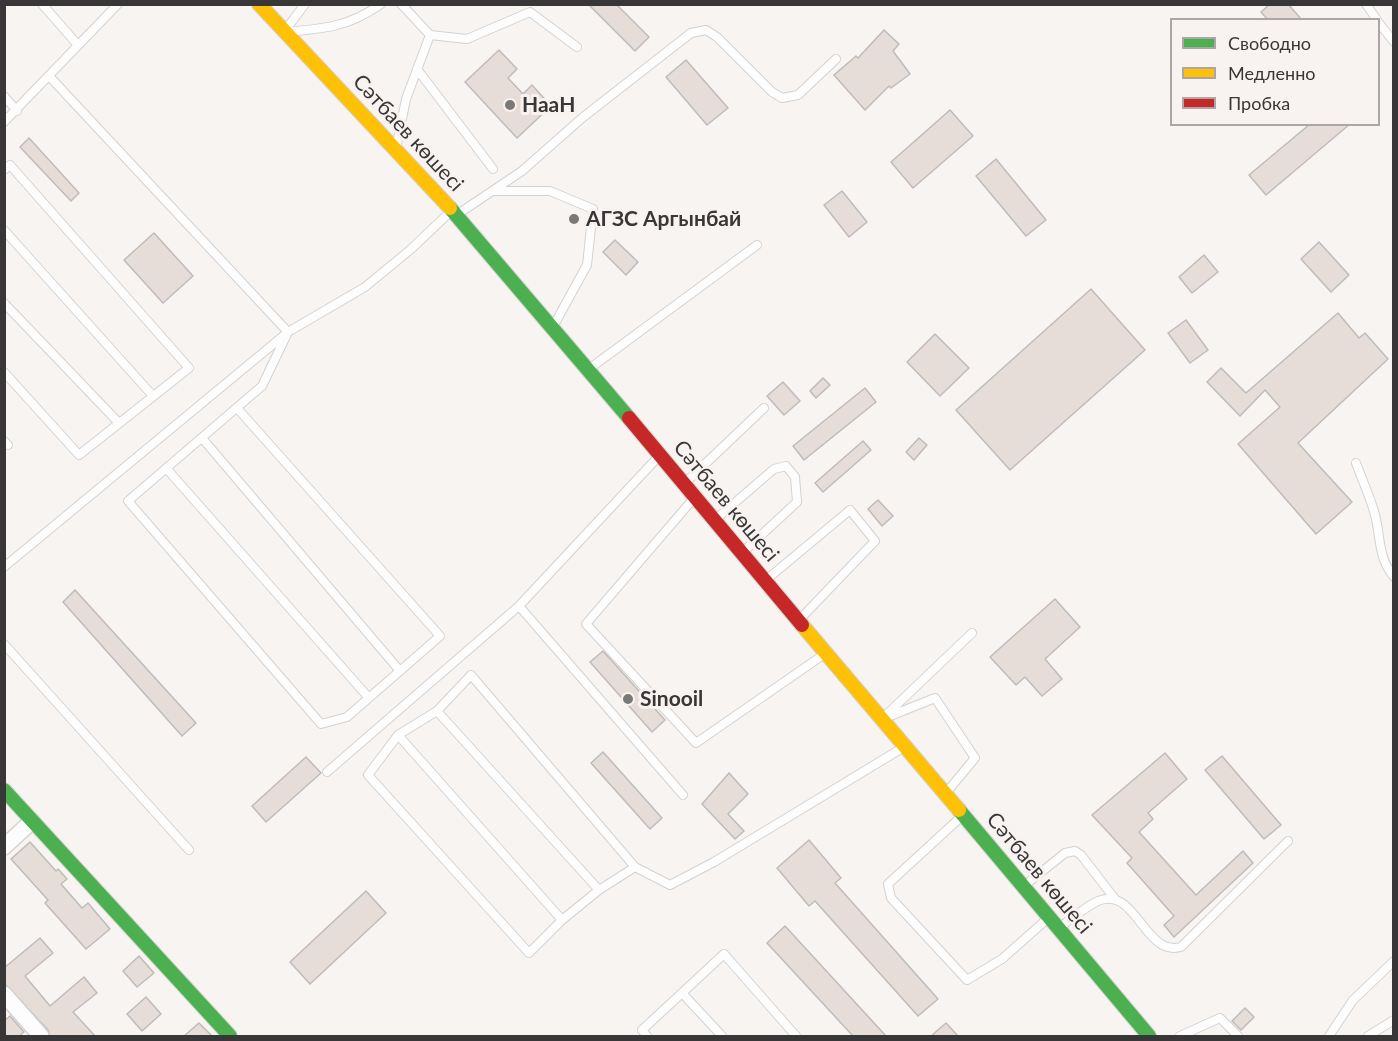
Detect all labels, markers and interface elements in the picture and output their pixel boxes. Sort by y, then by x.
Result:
legend [1170,18,1380,126]
text: Свободно [1228,32,1311,54]
text: Медленно [1228,62,1316,84]
street label: Сәтбаев көшесі [347,69,469,197]
place label: НааН [522,92,575,118]
text: Пробка [1228,92,1290,114]
marker: НааН [503,98,517,112]
place label: АГЗС Аргынбай [586,206,741,232]
marker: АГЗС Аргынбай [567,212,581,226]
street label: Сәтбаев көшесі [668,435,784,567]
place label: Sinooil [640,686,703,712]
marker: Sinooil [621,692,635,706]
street label: Сәтбаев көшесі [981,807,1097,939]

